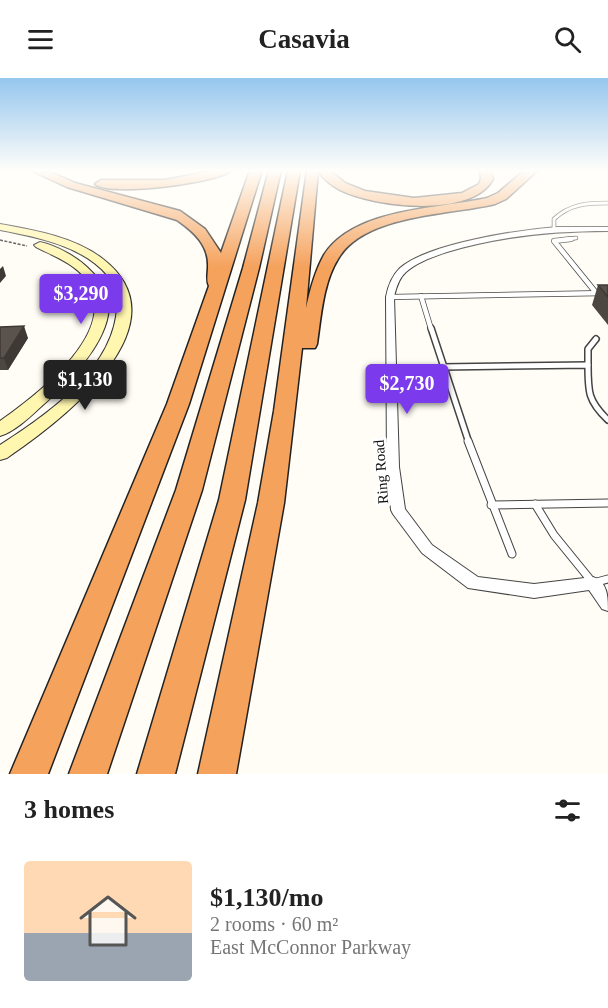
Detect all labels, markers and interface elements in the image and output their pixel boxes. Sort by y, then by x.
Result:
icon: menu [24,23,57,56]
icon: search [551,23,584,56]
text: Casavia [258,24,350,54]
pin: $3,290 [32,274,130,325]
text: $3,290 [54,282,109,304]
pin: $1,130 [36,360,134,411]
pin: $2,730 [358,364,456,415]
text: $1,130 [58,368,113,390]
text: $2,730 [380,372,435,394]
street label: Ring Road [371,439,391,505]
icon: filters [551,794,584,827]
text: 3 homes [24,795,114,824]
text: $1,130/mo [210,883,323,912]
icon: home [72,885,144,957]
text: 2 rooms · 60 m² [210,913,338,935]
text: East McConnor Parkway [210,936,411,958]

